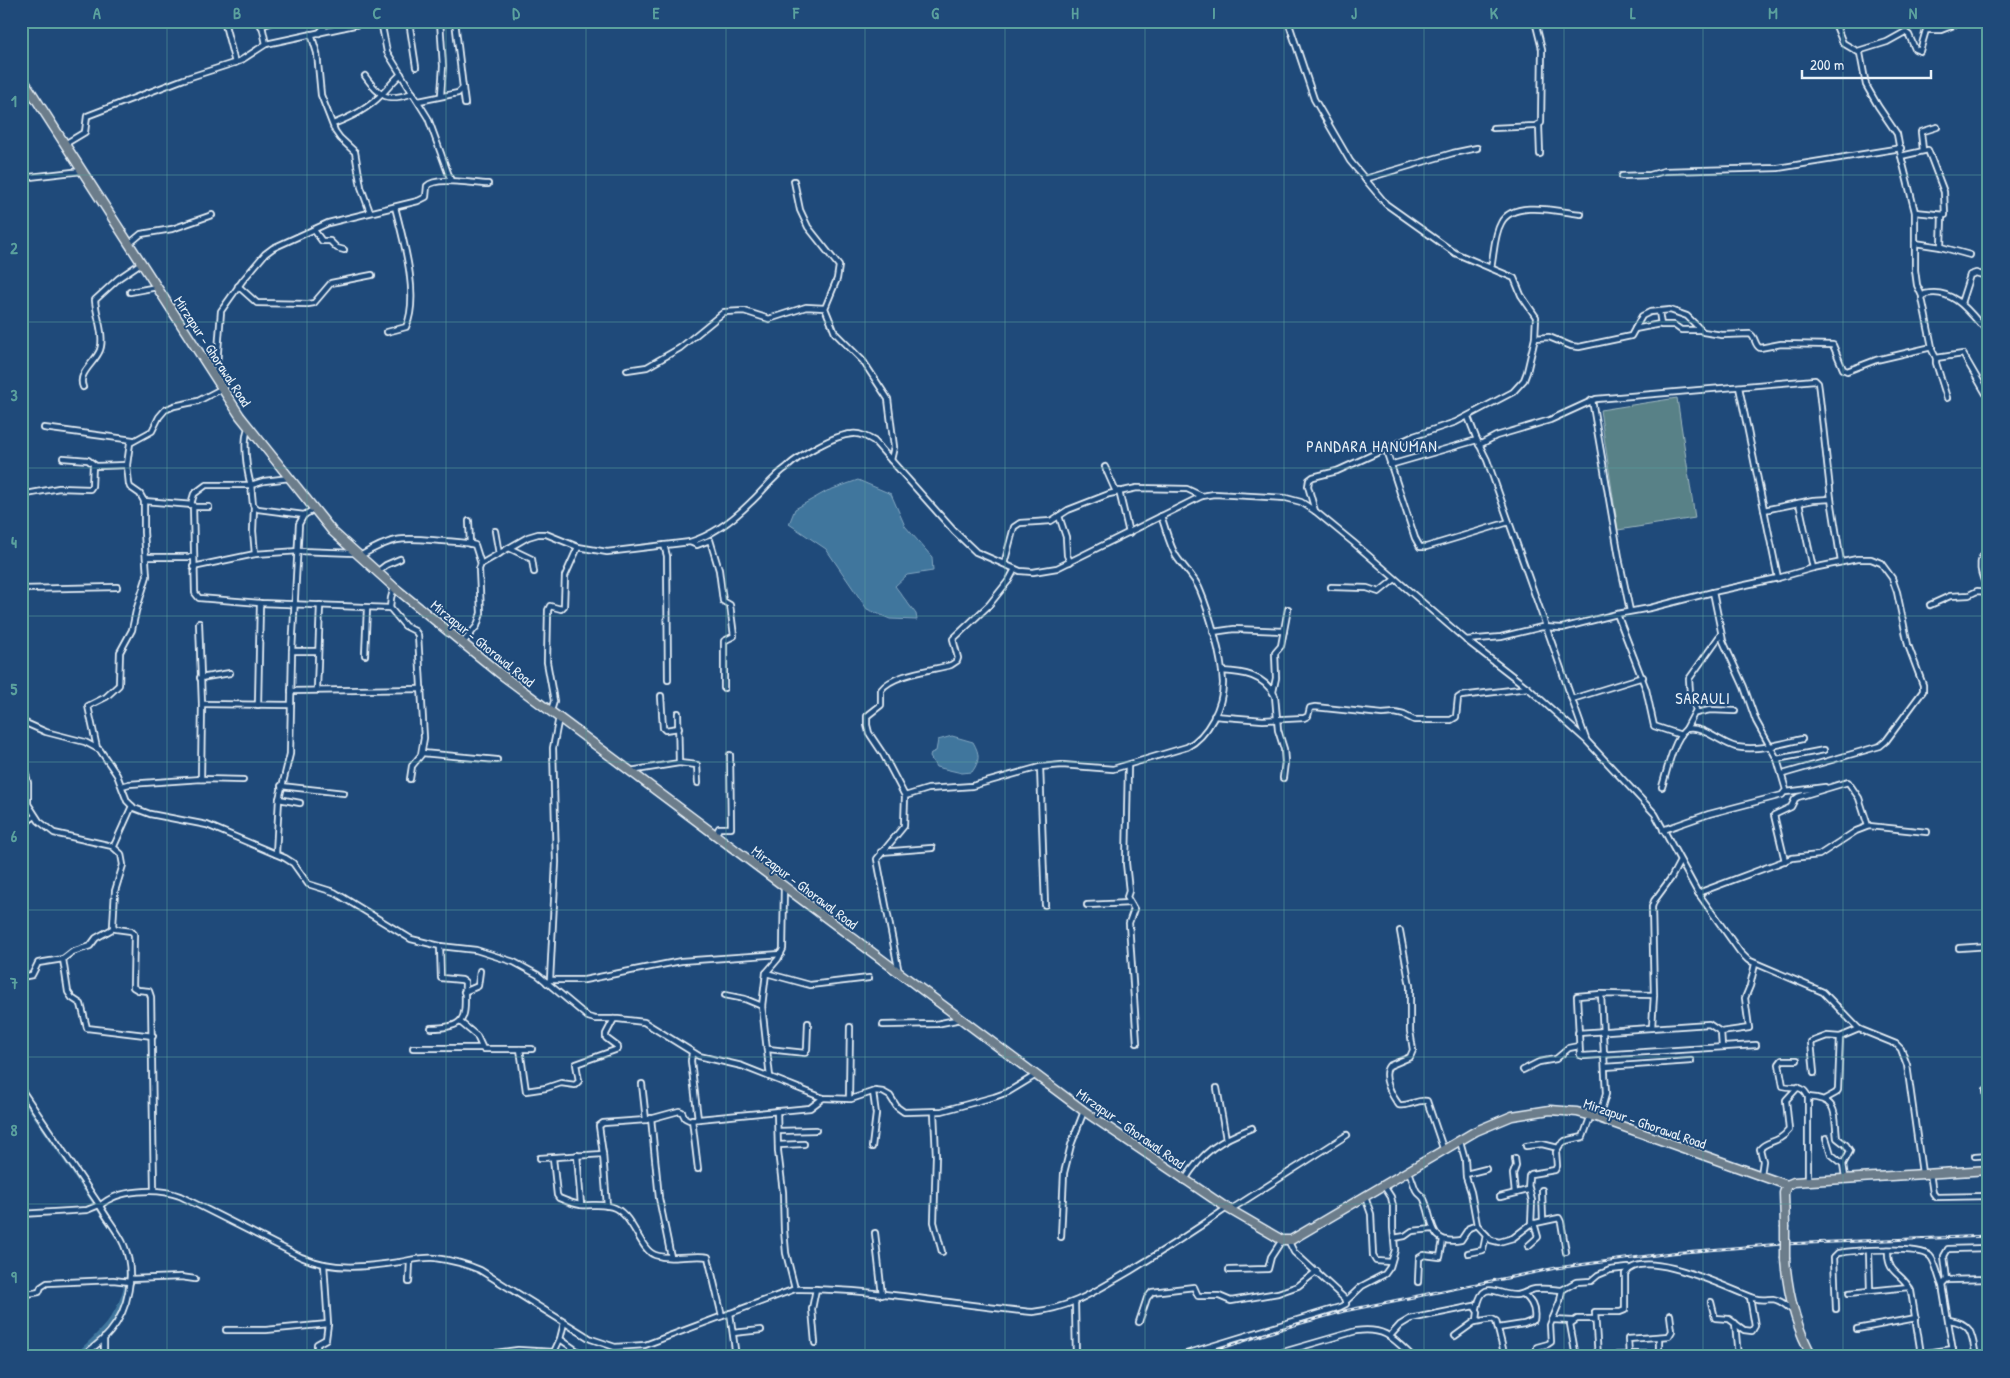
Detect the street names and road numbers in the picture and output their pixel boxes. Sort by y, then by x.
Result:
street label: Mirzapur - Ghorawal Road [169,292,256,411]
street label: Mirzapur - Ghorawal Road [426,595,539,692]
street label: Mirzapur - Ghorawal Road [747,841,862,934]
street label: Mirzapur - Ghorawal Road [1072,1083,1189,1174]
street label: Mirzapur - Ghorawal Road [1581,1093,1709,1154]

